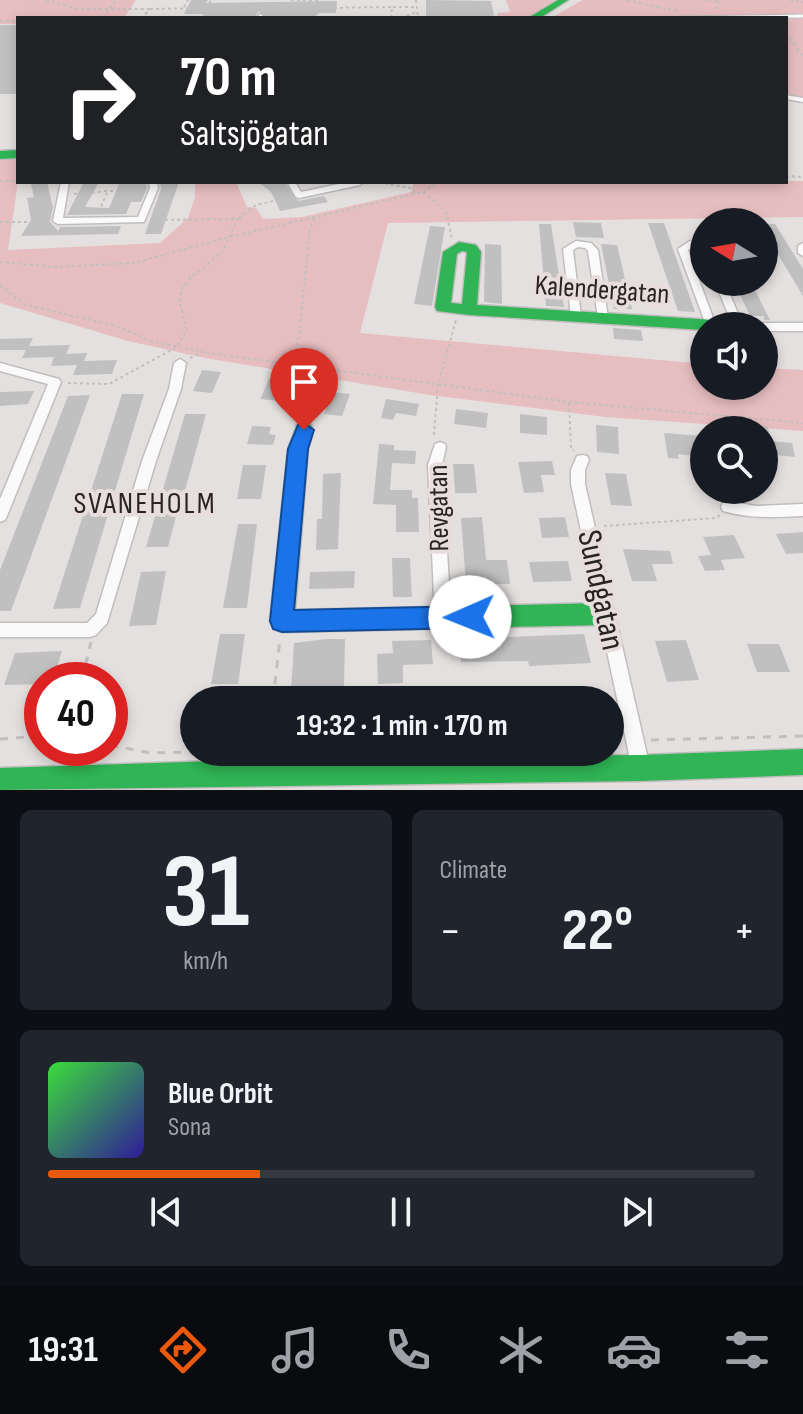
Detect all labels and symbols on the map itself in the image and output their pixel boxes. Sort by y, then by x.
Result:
north arrow [690,208,778,296]
street label: Kalendergatan [534,269,670,311]
pin [270,348,338,430]
street label: Revgatan [422,464,456,552]
district label: SVANEHOLM [74,486,216,522]
street label: Sundgatan [568,526,634,654]
position arrow [428,575,512,659]
speed limit sign: 40 [24,662,128,766]

